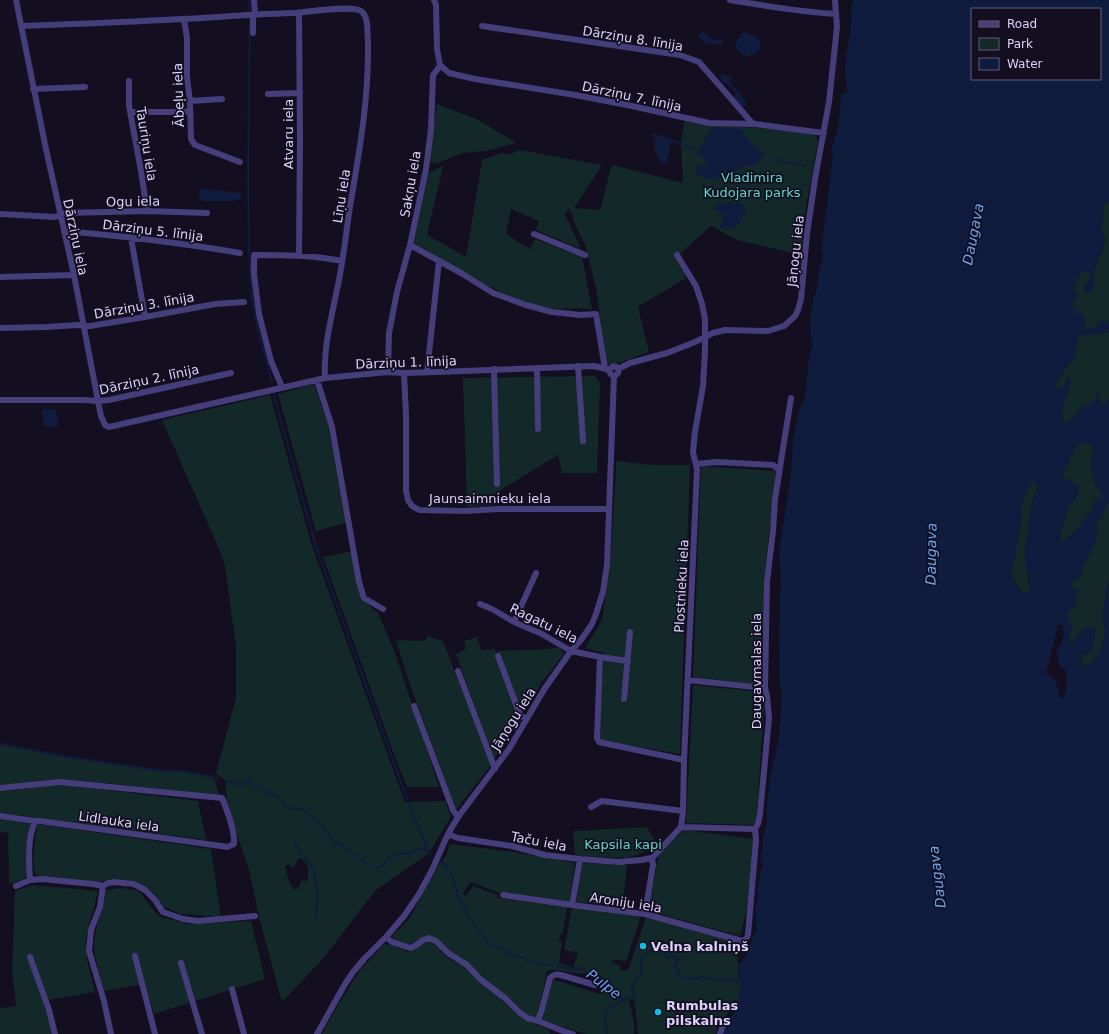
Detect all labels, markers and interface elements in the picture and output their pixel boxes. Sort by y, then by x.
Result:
legend [971,8,1101,80]
text: Road [1007,17,1037,31]
street label: Dārziņu 8. līnija [582,23,684,54]
text: Park [1007,37,1033,51]
text: Water [1007,57,1043,71]
street label: Ābeļu iela [170,63,187,127]
street label: Dārziņu 7. līnija [581,79,683,114]
street label: Atvaru iela [281,99,296,169]
street label: Tauriņu iela [133,105,160,182]
street label: Sakņu iela [397,150,424,219]
street label: Līņu iela [330,168,353,224]
park label: Vladimira Kudojara parks [703,170,801,200]
street label: Ogu iela [106,194,160,209]
street label: Dārziņu iela [60,198,91,277]
water label: Daugava [959,202,987,266]
street label: Jāņogu iela [784,215,807,289]
street label: Dārziņu 5. līnija [102,217,204,244]
street label: Dārziņu 3. līnija [93,289,195,322]
street label: Dārziņu 1. līnija [355,353,457,372]
street label: Dārziņu 2. līnija [98,362,200,397]
street label: Jaunsaimnieku iela [428,491,551,506]
water label: Daugava [922,523,940,585]
street label: Plostnieku iela [672,539,691,633]
street label: Ragatu iela [507,601,580,646]
street label: Daugavmalas iela [749,613,764,729]
street label: Jāņogu iela [488,685,539,755]
street label: Lidlauka iela [78,808,160,835]
street label: Taču iela [509,829,568,854]
park label: Kapsila kapi [584,837,662,852]
water label: Daugava [925,845,949,909]
street label: Aroniju iela [589,889,663,916]
place label: Velna kalniņš [651,939,749,954]
marker: Velna kalniņš [638,941,648,951]
water label: Pulpe [584,966,624,1002]
place label: Rumbulas pilskalns [666,998,739,1028]
marker: Rumbulas pilskalns [653,1007,663,1017]

